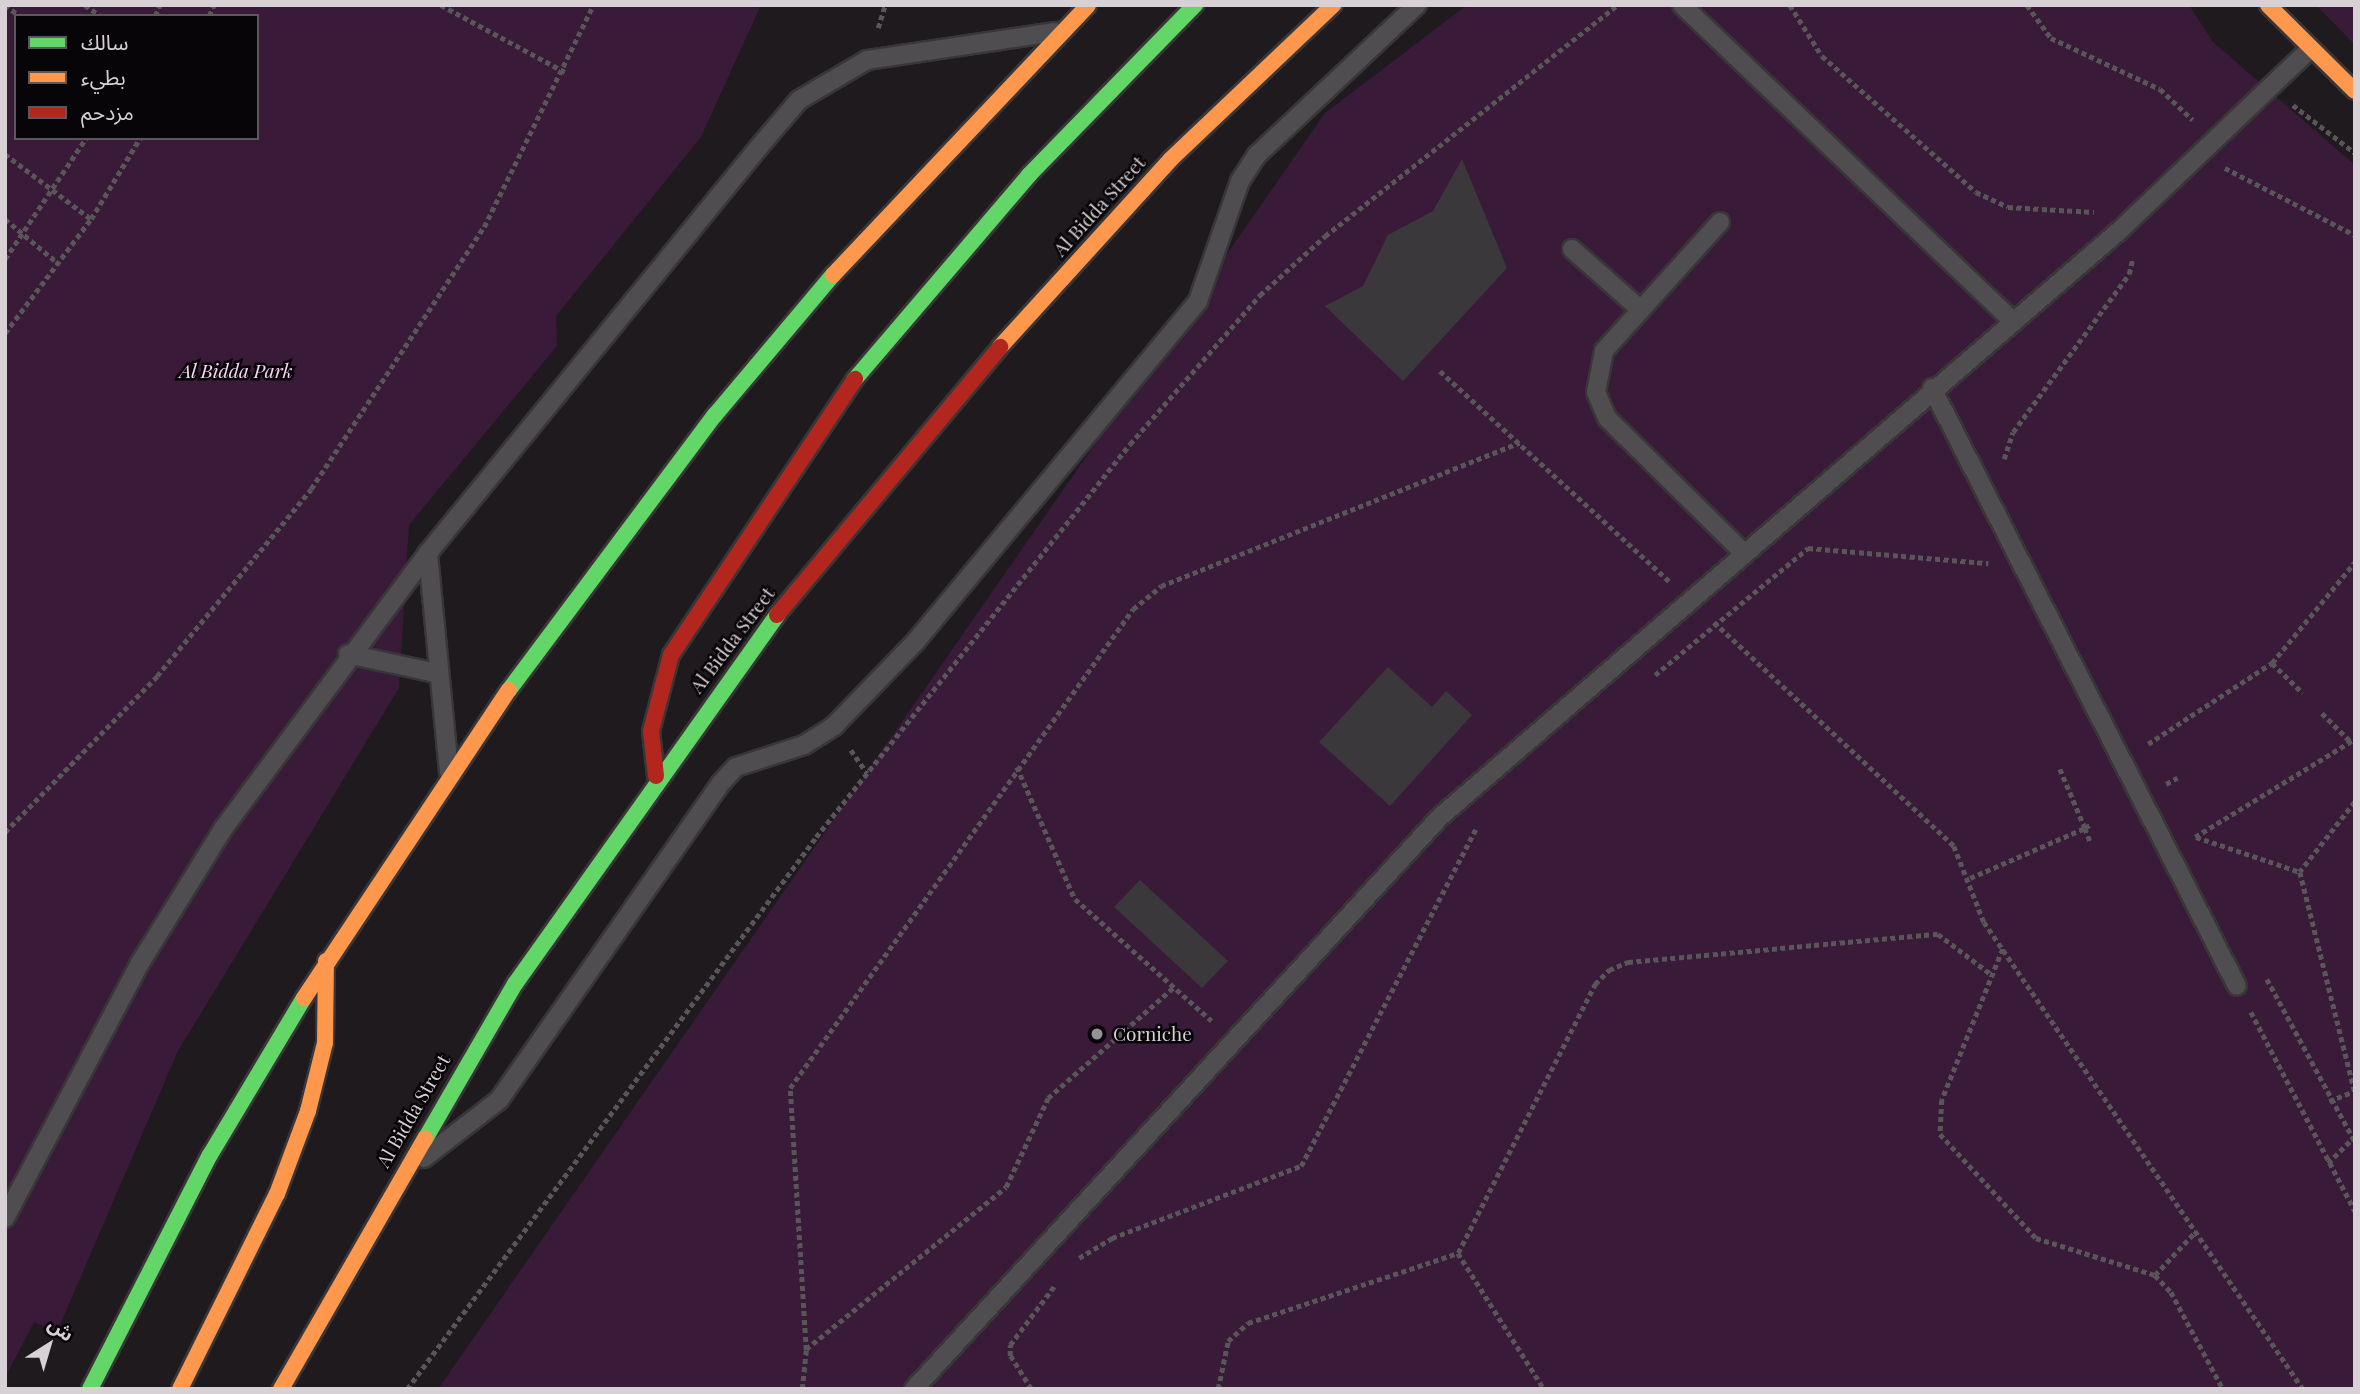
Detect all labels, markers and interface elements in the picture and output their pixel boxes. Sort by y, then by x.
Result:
legend [14,14,259,140]
text: سالك [81,27,128,55]
text: بطيء [81,62,126,90]
text: مزدحم [81,97,134,125]
street label: Al Bidda Street [1048,151,1150,261]
park label: Al Bidda Park [179,360,293,382]
street label: Al Bidda Street [685,583,779,697]
place label: Corniche [1113,1023,1192,1045]
marker: Corniche [1087,1024,1107,1044]
street label: Al Bidda Street [371,1050,455,1172]
north arrow [14,1310,84,1380]
text: ش [43,1310,80,1346]

